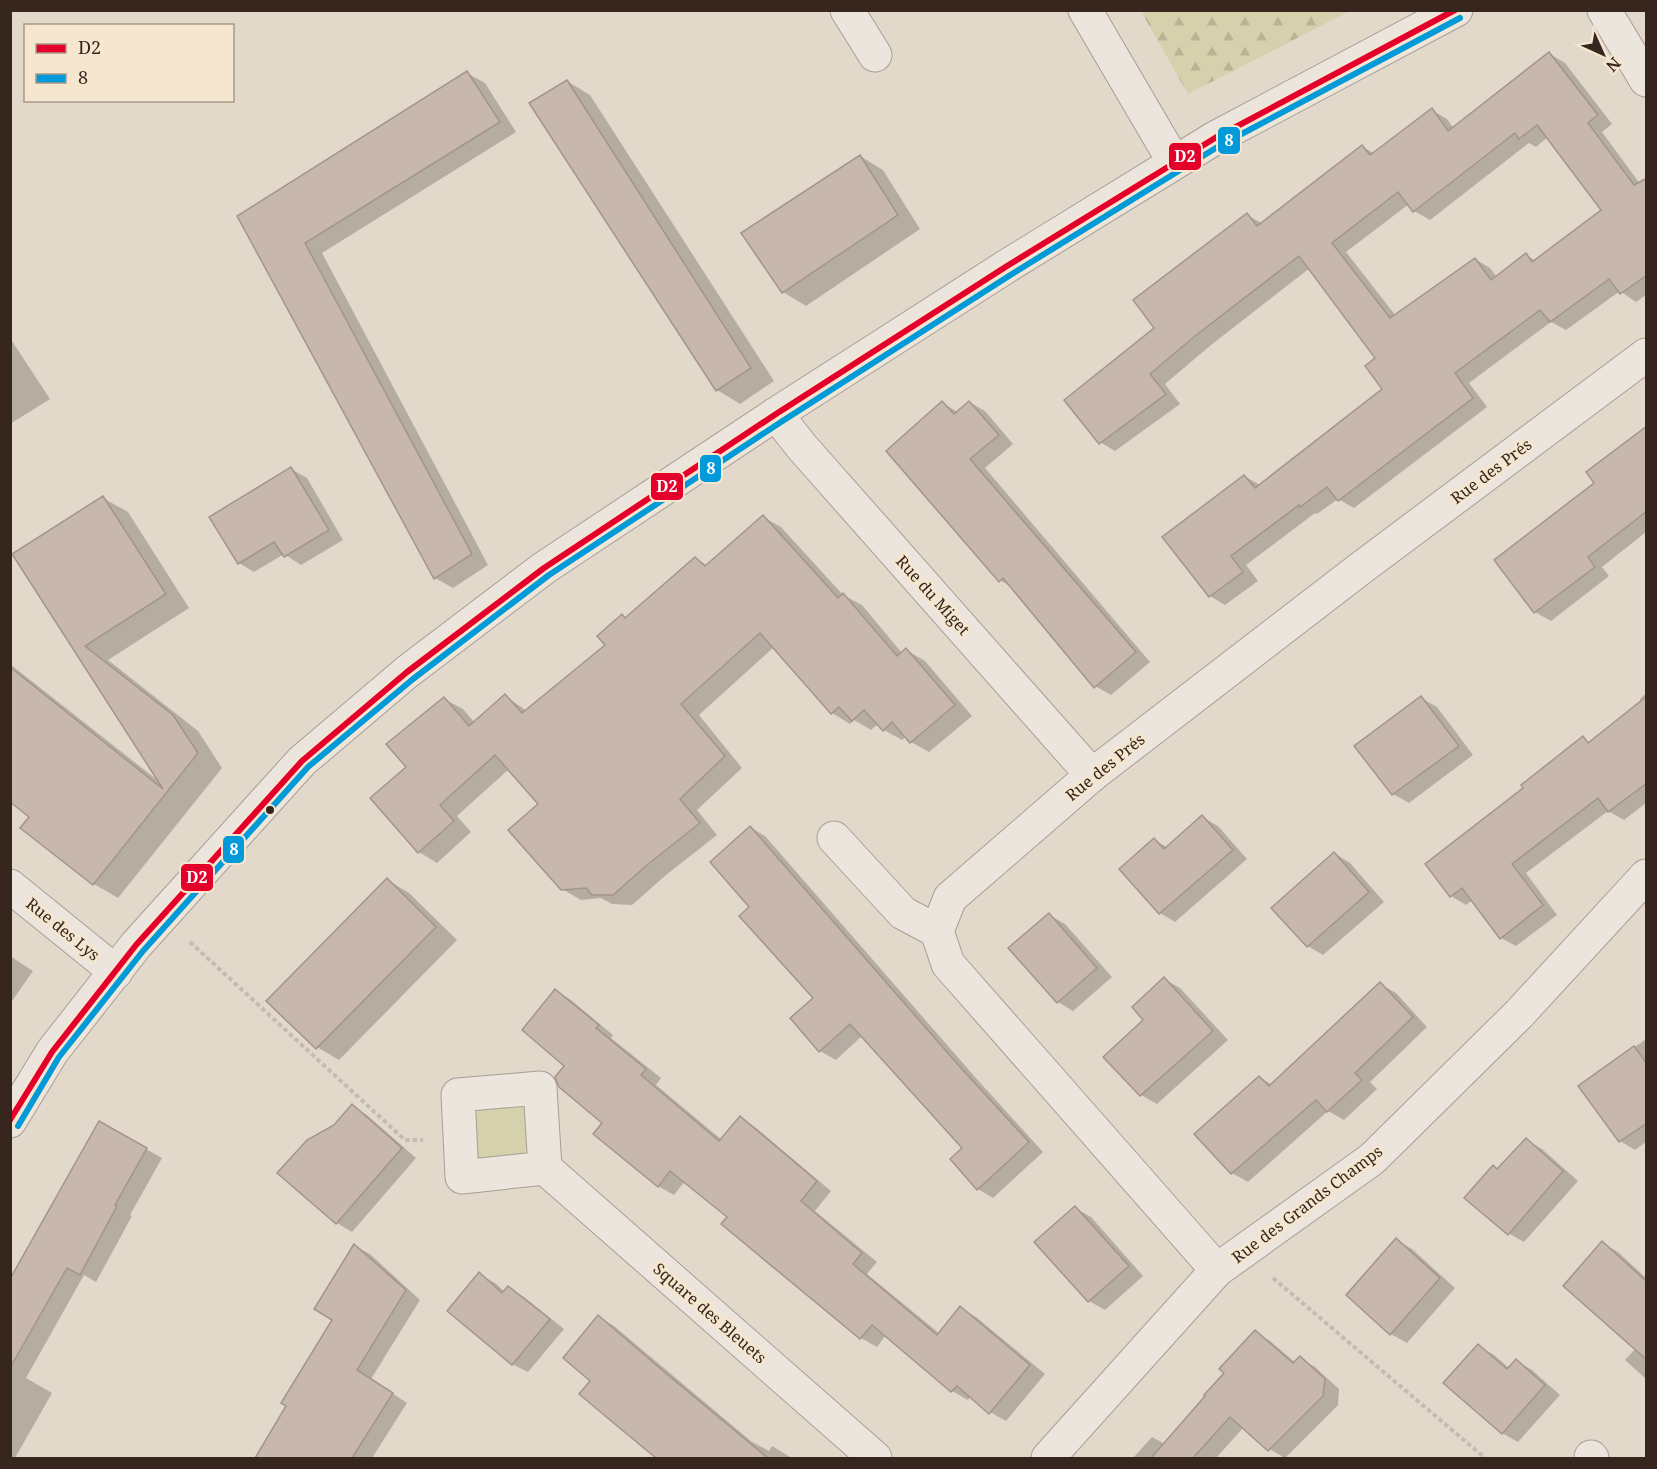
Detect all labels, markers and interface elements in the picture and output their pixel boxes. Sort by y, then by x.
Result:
legend [24,24,234,102]
north arrow [1573,24,1633,84]
text: D2 [78,35,101,59]
text: N [1601,52,1626,77]
text: 8 [78,65,88,89]
line badge: 8 [1217,126,1241,155]
text: 8 [1224,129,1234,151]
line badge: D2 [1168,142,1202,171]
text: D2 [1174,145,1196,167]
street label: Rue des Prés [1446,433,1536,509]
line badge: 8 [699,454,722,483]
text: 8 [706,457,716,479]
line badge: D2 [650,472,684,501]
text: D2 [656,475,678,497]
street label: Rue du Miget [891,550,975,640]
street label: Rue des Prés [1061,728,1149,806]
unlabelled marker [264,804,276,816]
line badge: 8 [222,835,245,864]
text: 8 [229,838,239,860]
line badge: D2 [180,863,214,892]
text: D2 [186,866,208,888]
street label: Rue des Lys [22,892,104,966]
street label: Rue des Grands Champs [1227,1140,1387,1268]
street label: Square des Bleuets [649,1258,771,1368]

